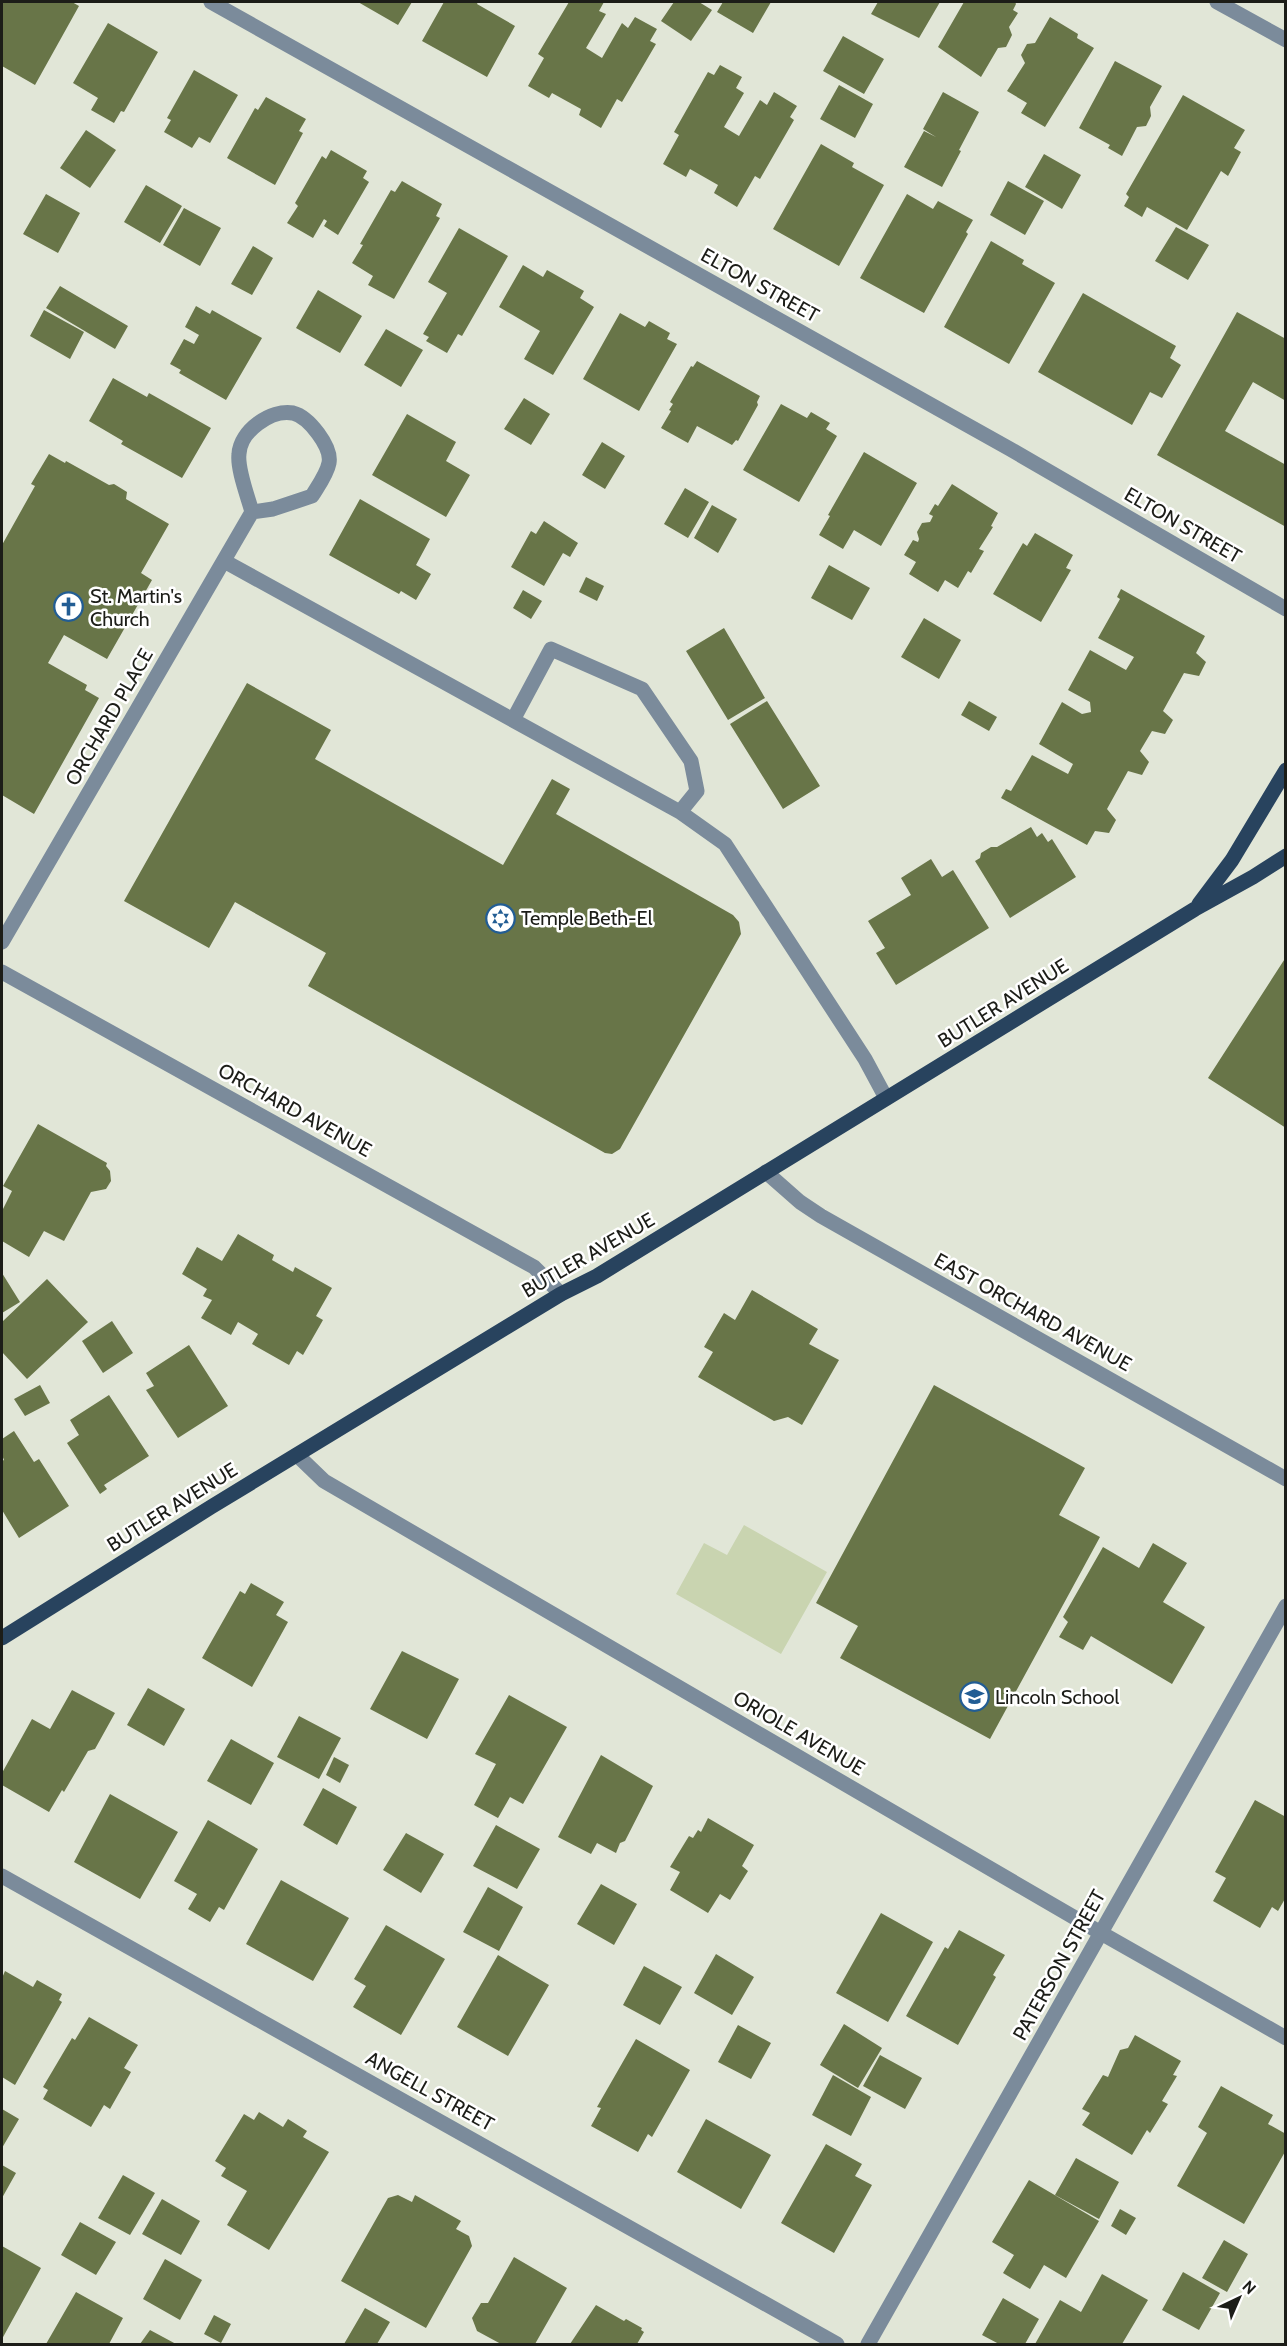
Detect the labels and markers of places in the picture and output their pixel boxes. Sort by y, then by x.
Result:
place label: St. Martin's Church [90,584,182,631]
church icon: St. Martin's Church [53,591,85,623]
synagogue icon: Temple Beth-El [484,902,516,934]
place label: Temple Beth-El [521,906,653,930]
school or university icon: Lincoln School [958,1681,990,1713]
place label: Lincoln School [995,1685,1119,1709]

